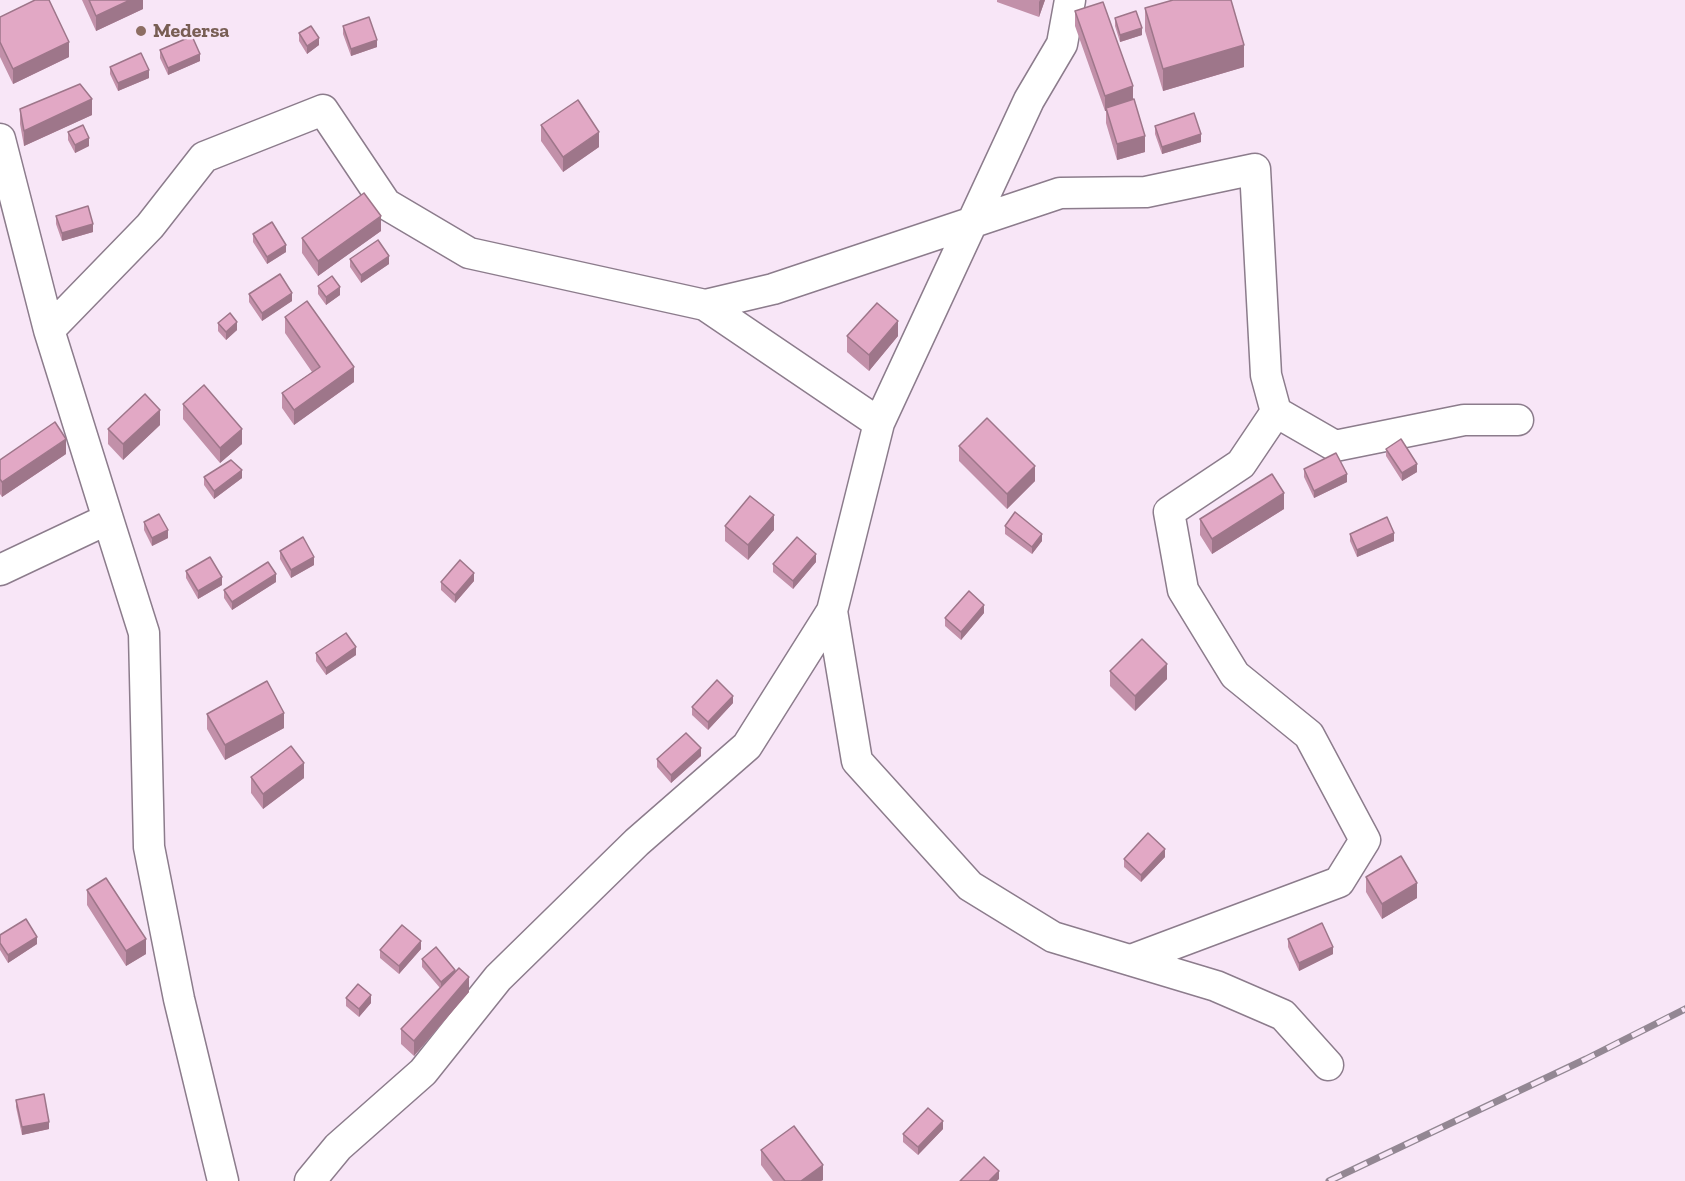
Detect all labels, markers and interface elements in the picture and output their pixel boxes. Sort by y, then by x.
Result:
place label: Medersa [153,19,229,43]
marker: Medersa [134,24,148,38]

